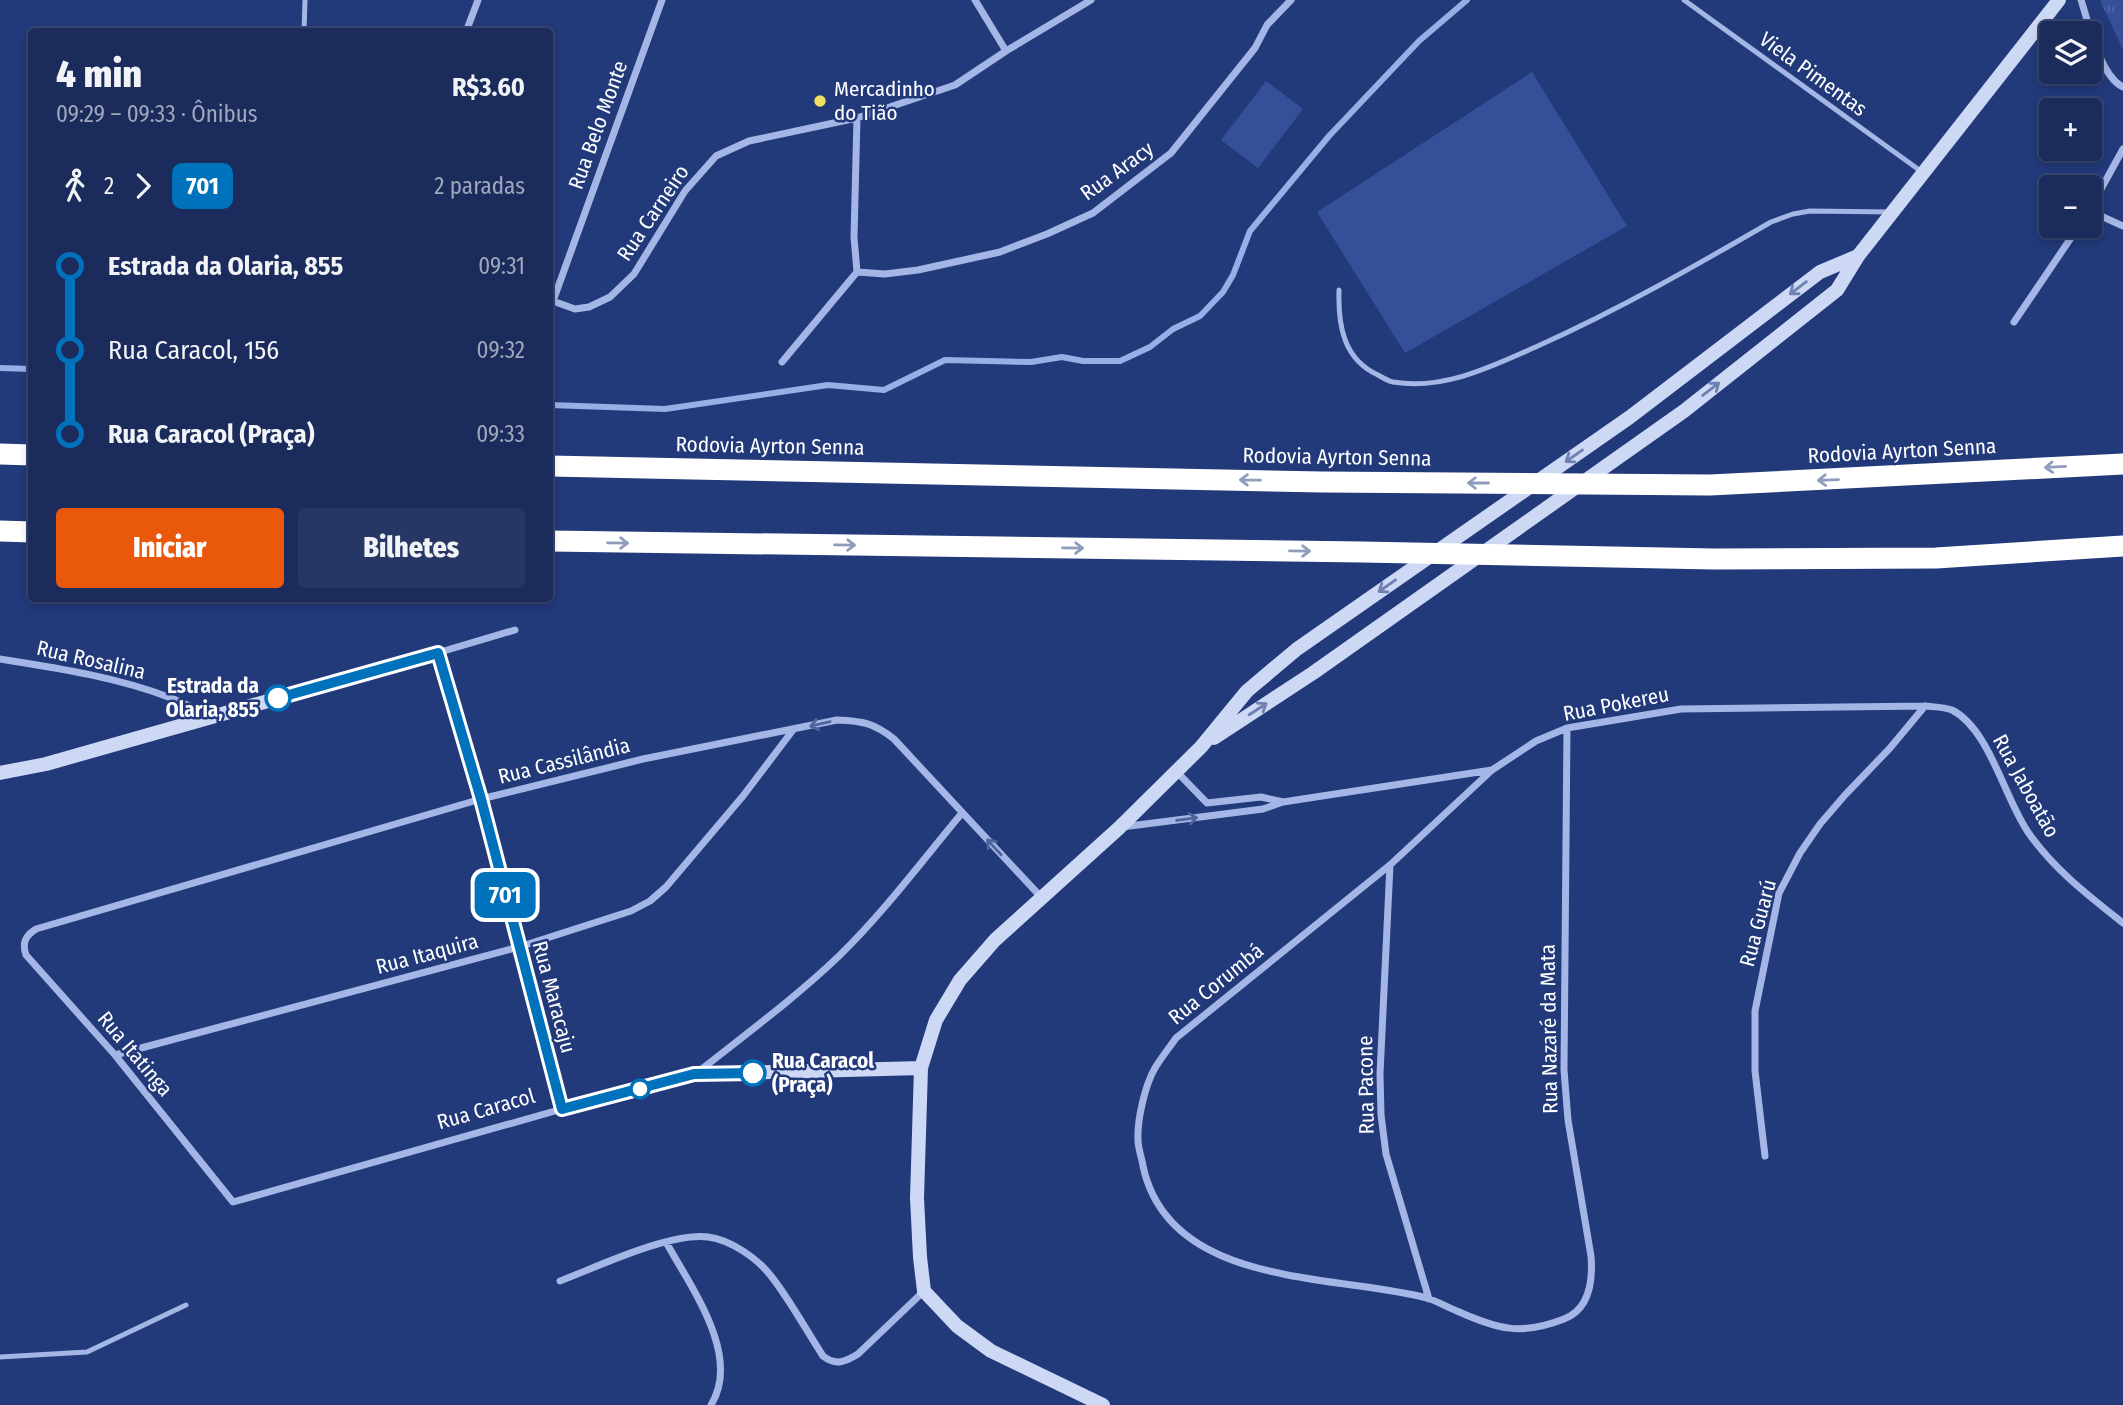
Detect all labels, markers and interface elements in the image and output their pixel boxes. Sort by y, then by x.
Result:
map controls [2039,21,2102,238]
button: layers [2039,21,2102,84]
street label: Viela Pimentas [1754,26,1872,122]
text: 4 min [56,51,142,97]
street label: Rua Belo Monte [563,57,633,193]
text: R$3.60 [452,72,525,103]
place label: Mercadinho do Tião [834,76,935,126]
marker: Mercadinho do Tião [812,93,828,109]
button: + [2039,98,2102,161]
text: 09:29 – 09:33 · Ônibus [56,100,258,128]
street label: Rua Aracy [1075,135,1159,206]
street label: Rua Carneiro [611,160,695,266]
icon: walk [56,167,94,205]
icon: forward [124,167,162,205]
text: 2 [104,172,114,200]
text: 701 [186,172,219,200]
text: 2 paradas [434,172,525,200]
button: − [2039,175,2102,238]
text: Estrada da Olaria, 855 [108,251,343,282]
text: 09:31 [478,252,525,280]
one-way arrow [1790,281,1808,296]
text: Rua Caracol, 156 [108,335,279,366]
text: 09:32 [477,336,525,364]
one-way arrow [1702,382,1720,397]
text: Rua Caracol (Praça) [108,419,315,450]
text: 09:33 [476,420,525,448]
street label: Rodovia Ayrton Senna [675,431,865,461]
street label: Rodovia Ayrton Senna [1807,433,1997,469]
street label: Rodovia Ayrton Senna [1242,442,1432,472]
one-way arrow [1565,449,1584,463]
one-way arrow [2044,461,2067,474]
one-way arrow [1816,473,1839,486]
one-way arrow [1239,474,1262,487]
one-way arrow [1467,476,1490,490]
button: Iniciar [56,508,284,588]
button: Bilhetes [298,508,525,588]
one-way arrow [606,536,629,549]
one-way arrow [833,539,856,552]
one-way arrow [1061,541,1084,555]
one-way arrow [1288,544,1311,558]
one-way arrow [1378,579,1397,593]
street label: Rua Rosalina [34,635,148,685]
place label: Estrada da Olaria, 855 [165,673,259,723]
street label: Rua Pokereu [1561,681,1671,727]
marker: Estrada da Olaria, 855 [265,685,291,711]
one-way arrow [1248,702,1267,717]
one-way arrow [809,718,832,731]
street label: Rua Jaboatão [1987,730,2065,842]
street label: Rua Cassilândia [495,732,633,790]
one-way arrow [1175,813,1198,826]
one-way arrow [986,839,1003,856]
line badge: 701 [465,872,545,918]
street label: Rua Guarú [1734,877,1782,969]
text: 701 [489,881,521,909]
street label: Rua Itaquira [373,928,481,980]
street label: Rua Maracaju [527,938,581,1056]
street label: Rua Corumbá [1163,938,1269,1030]
street label: Rua Nazaré da Mata [1535,944,1563,1114]
street label: Rua Itatinga [92,1006,178,1102]
street label: Rua Pacone [1352,1035,1380,1135]
place label: Rua Caracol (Praça) [772,1048,874,1098]
marker: Rua Caracol (Praça) [740,1060,766,1086]
unlabelled marker [630,1079,650,1099]
street label: Rua Caracol [434,1083,538,1135]

